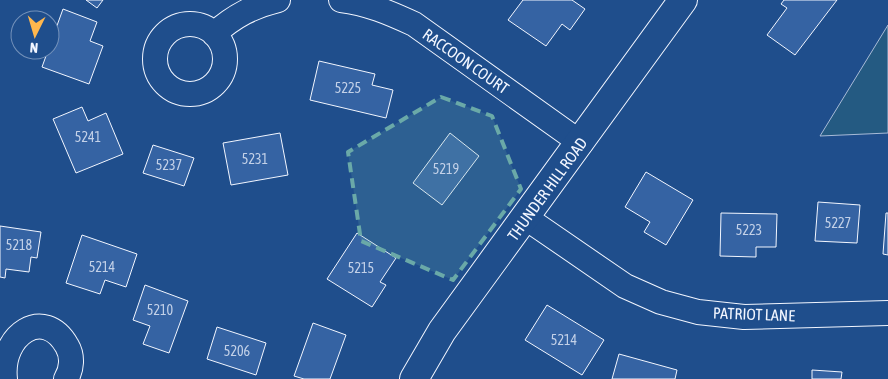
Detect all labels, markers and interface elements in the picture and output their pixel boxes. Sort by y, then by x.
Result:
north arrow [10,10,60,60]
street label: RACCOON COURT [420,25,512,97]
text: N [29,40,39,56]
house number: 5225 [335,80,361,96]
house number: 5241 [75,129,101,145]
street label: THUNDER HILL ROAD [504,134,590,244]
house number: 5231 [242,151,268,167]
house number: 5237 [156,157,182,173]
house number: 5219 [433,161,459,177]
house number: 5227 [825,215,851,231]
house number: 5223 [736,222,762,238]
house number: 5218 [6,237,33,253]
house number: 5214 [89,259,116,275]
house number: 5215 [348,260,374,276]
house number: 5210 [147,302,174,318]
street label: PATRIOT LANE [713,304,795,324]
house number: 5214 [551,332,578,348]
house number: 5206 [224,343,251,359]

